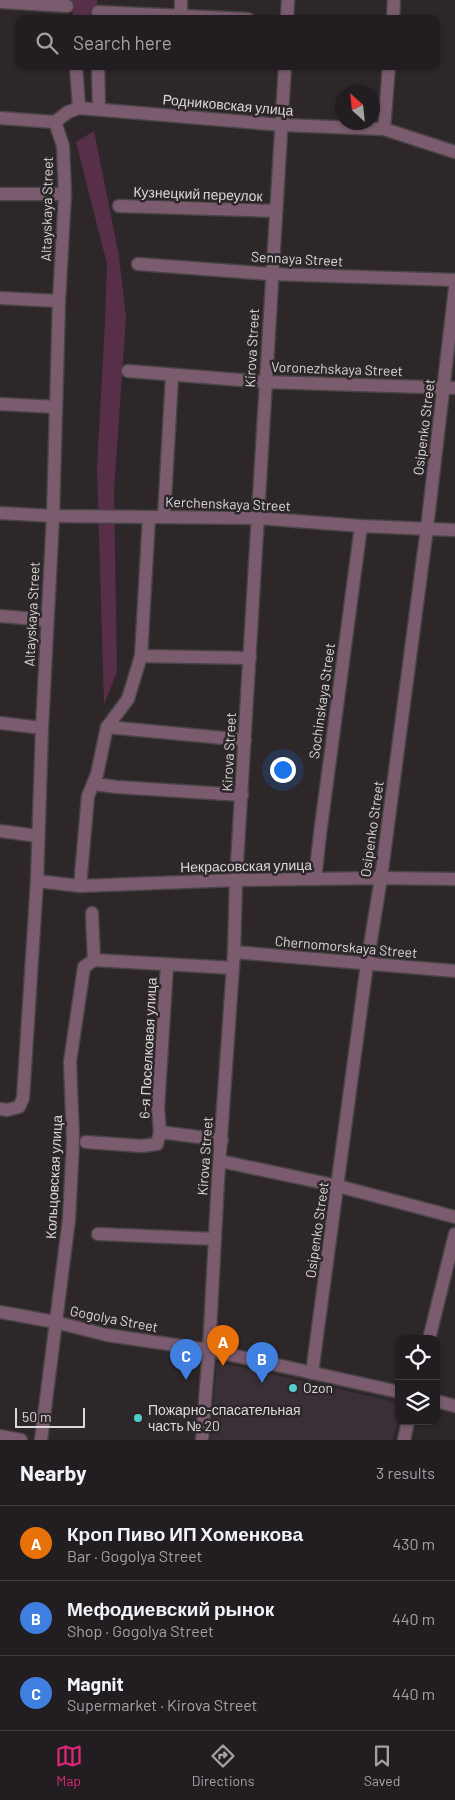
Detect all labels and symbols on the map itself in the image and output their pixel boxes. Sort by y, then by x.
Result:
north arrow [335,85,380,130]
street label: Родниковская улица [162,90,294,119]
street label: Altayskaya Street [37,156,56,262]
street label: Кузнецкий переулок [133,183,264,204]
street label: Sennaya Street [251,248,344,269]
street label: Kirova Street [241,308,262,388]
street label: Voronezhskaya Street [271,358,403,379]
street label: Osipenko Street [409,378,438,476]
street label: Kerchenskaya Street [165,493,291,514]
street label: Altayskaya Street [20,561,43,667]
street label: Sochinskaya Street [305,642,338,760]
street label: Kirova Street [218,712,239,792]
your location [270,757,296,783]
street label: Osipenko Street [356,780,387,878]
street label: Некрасовская улица [180,856,312,875]
street label: Chernomorskaya Street [274,932,418,961]
street label: 6-я Поселковая улица [135,977,160,1119]
street label: Кольцовская улица [42,1114,65,1239]
street label: Kirova Street [193,1116,216,1196]
street label: Osipenko Street [301,1181,332,1279]
street label: Gogolya Street [69,1302,159,1335]
pin: A [207,1325,239,1366]
pin: C [170,1339,202,1380]
pin: B [246,1342,278,1383]
place label: Ozon [303,1379,333,1396]
marker: Ozon [287,1382,299,1394]
place label: Пожарно-спасательная часть № 20 [148,1401,301,1434]
scale bar [15,1405,85,1428]
marker: Пожарно-спасательная часть № 20 [132,1412,144,1424]

